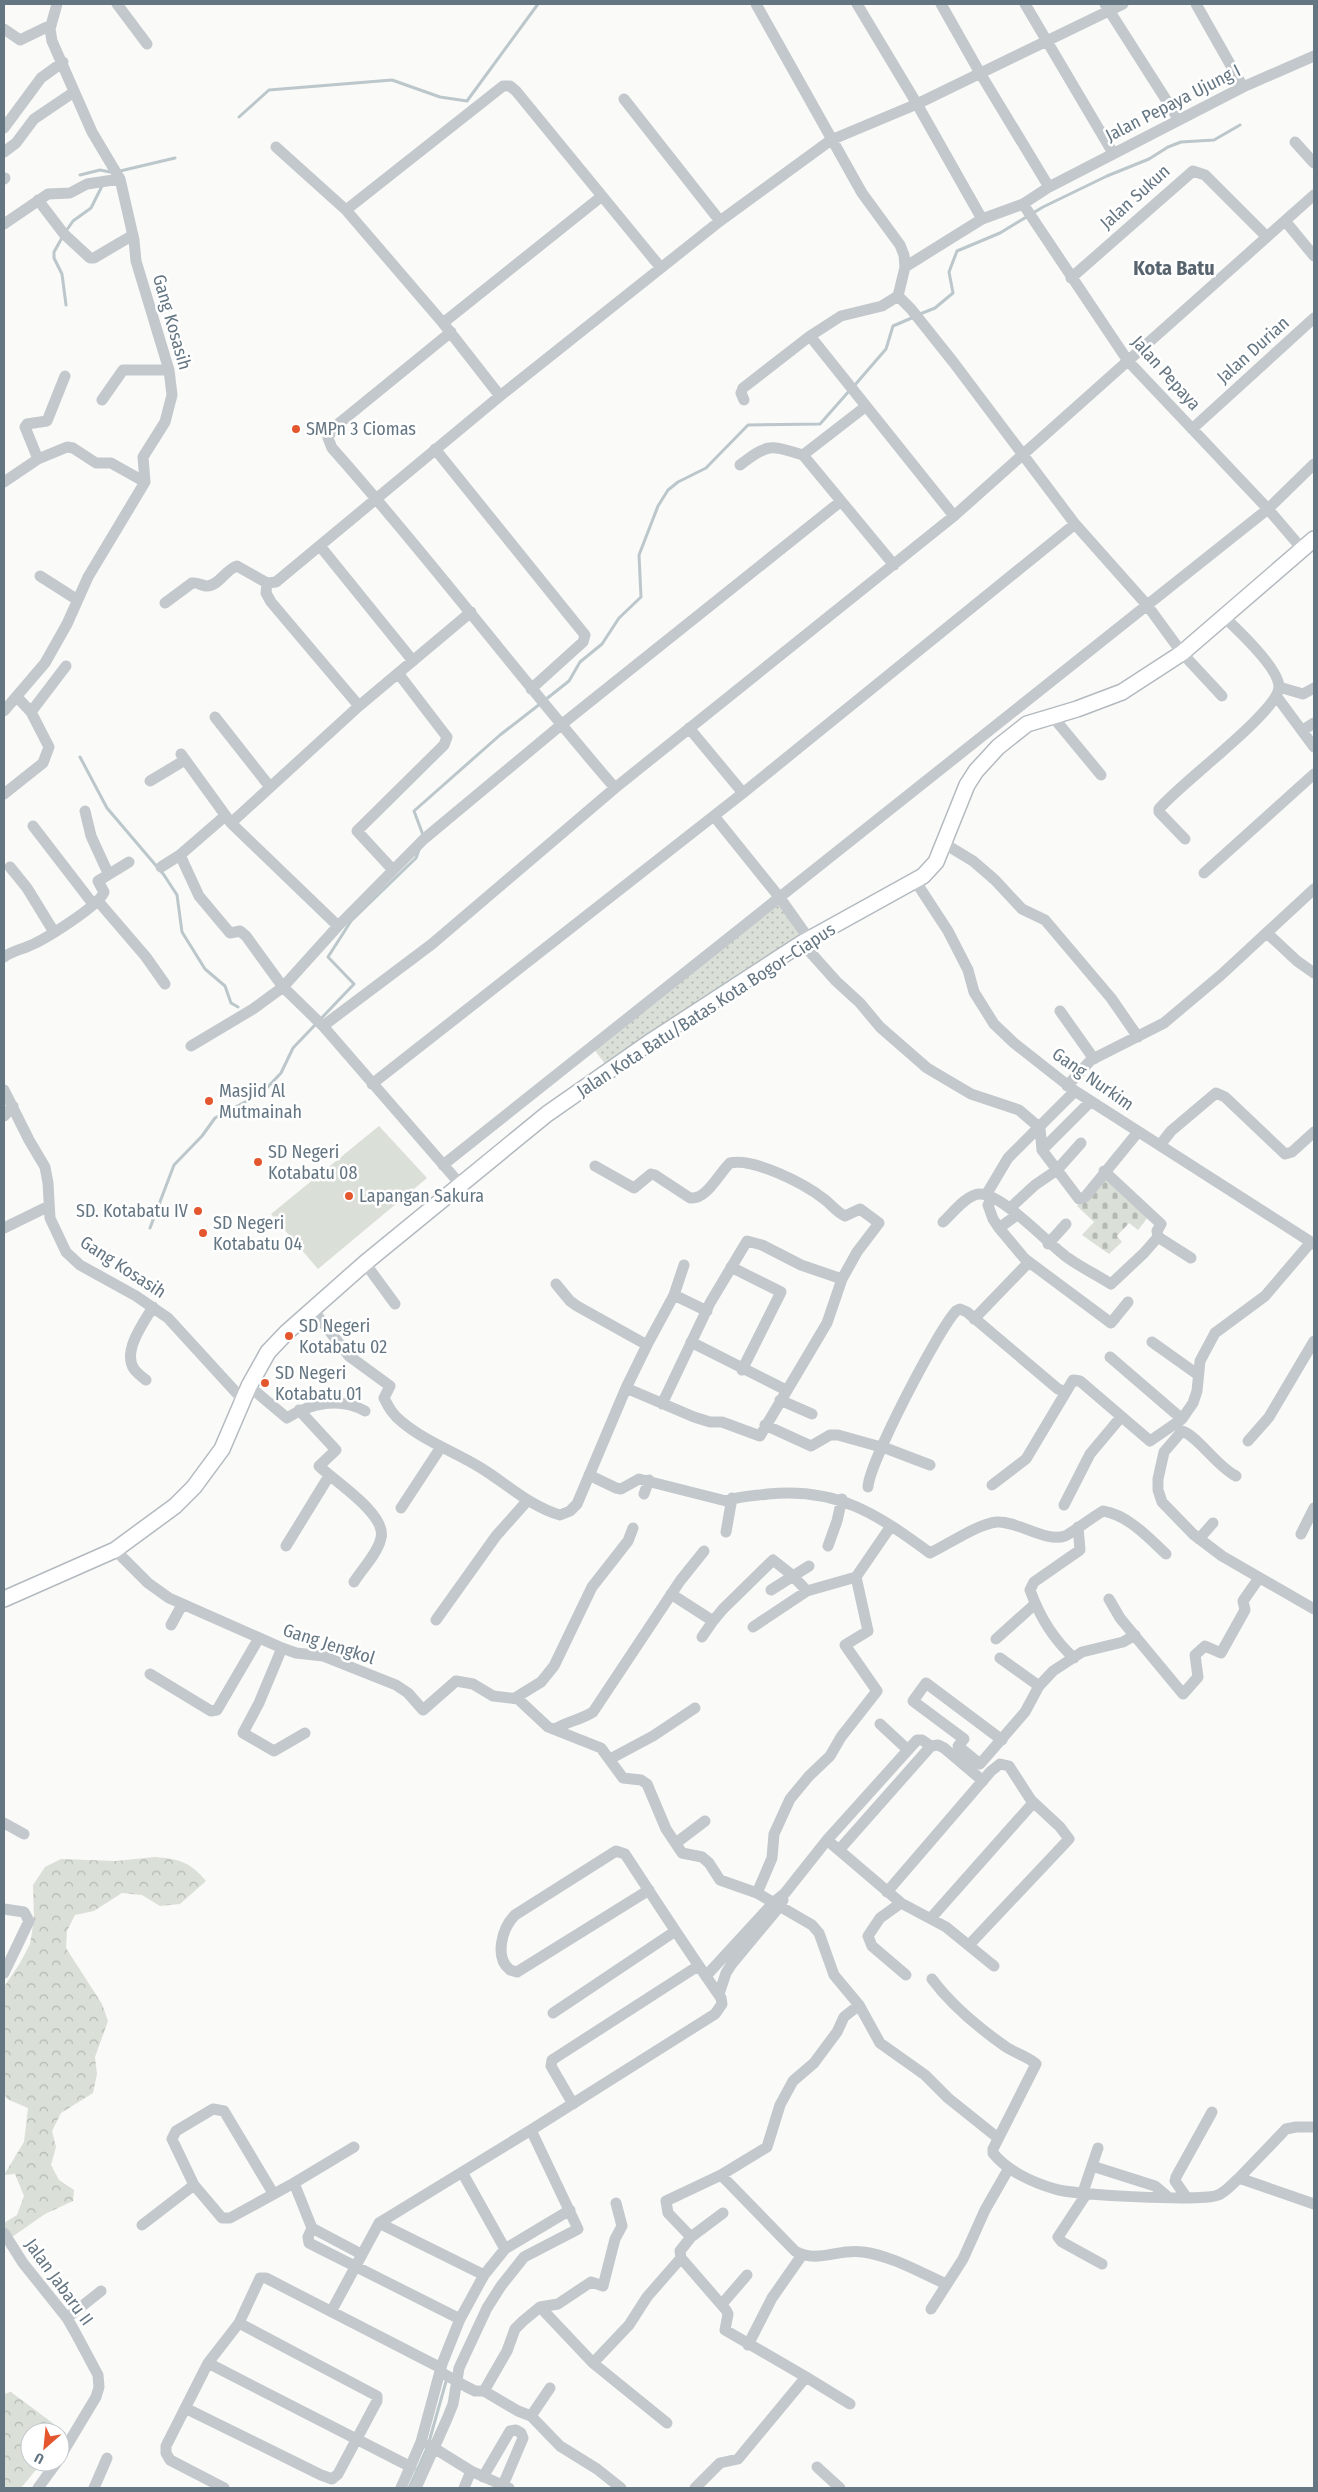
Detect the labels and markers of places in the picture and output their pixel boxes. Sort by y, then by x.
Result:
place label: SMPn 3 Ciomas [306,418,416,440]
marker: SMPn 3 Ciomas [290,423,302,435]
place label: Masjid Al Mutmainah [219,1080,302,1123]
marker: Masjid Al Mutmainah [203,1095,215,1107]
place label: SD Negeri Kotabatu 08 [268,1141,357,1184]
marker: SD Negeri Kotabatu 08 [252,1156,264,1168]
place label: Lapangan Sakura [359,1185,484,1207]
marker: Lapangan Sakura [343,1190,355,1202]
place label: SD. Kotabatu IV [76,1200,189,1222]
marker: SD. Kotabatu IV [192,1205,204,1217]
place label: SD Negeri Kotabatu 04 [213,1212,302,1255]
marker: SD Negeri Kotabatu 04 [197,1227,209,1239]
place label: SD Negeri Kotabatu 02 [299,1315,387,1358]
marker: SD Negeri Kotabatu 02 [283,1330,295,1342]
place label: SD Negeri Kotabatu 01 [275,1362,362,1405]
marker: SD Negeri Kotabatu 01 [259,1377,271,1389]

